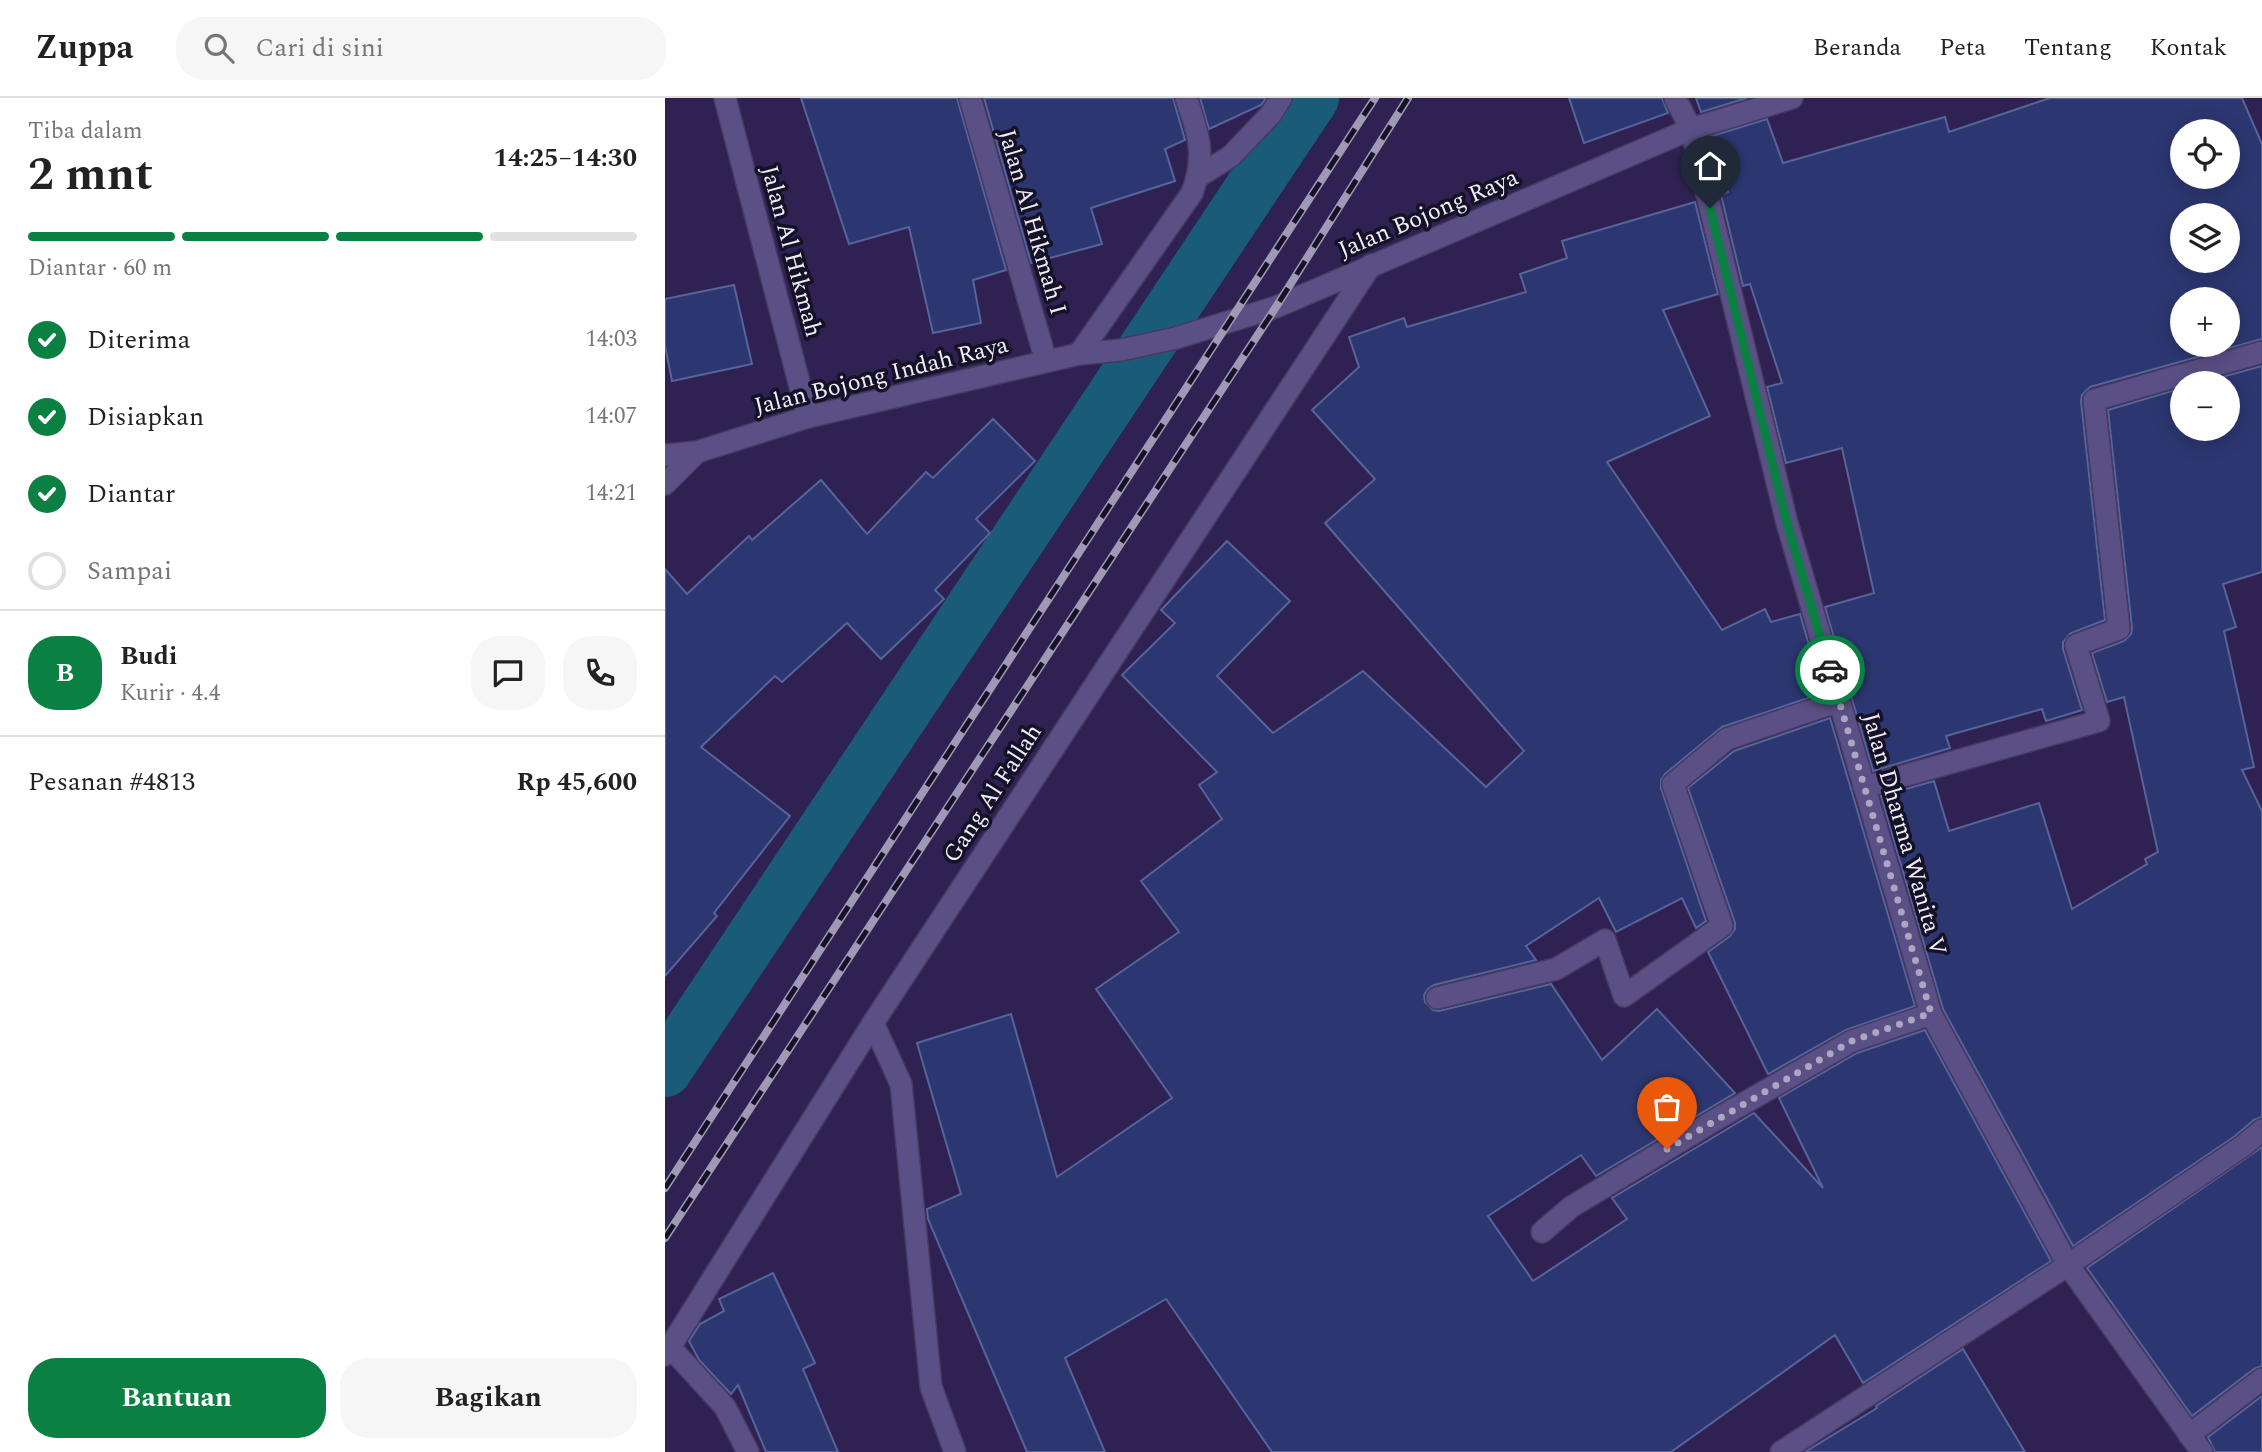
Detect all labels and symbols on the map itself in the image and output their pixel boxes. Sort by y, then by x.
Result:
street label: Jalan Al Hikmah I [988,125,1076,319]
pin [1680,136,1740,208]
street label: Jalan Bojong Raya [1333,160,1524,268]
street label: Jalan Al Hikmah [751,161,831,341]
street label: Jalan Bojong Indah Raya [750,327,1012,425]
courier [1795,635,1865,705]
street label: Jalan Dharma Wanita V [1852,709,1956,960]
street label: Gang Al Fallah [934,717,1051,870]
pin [1637,1077,1697,1149]

